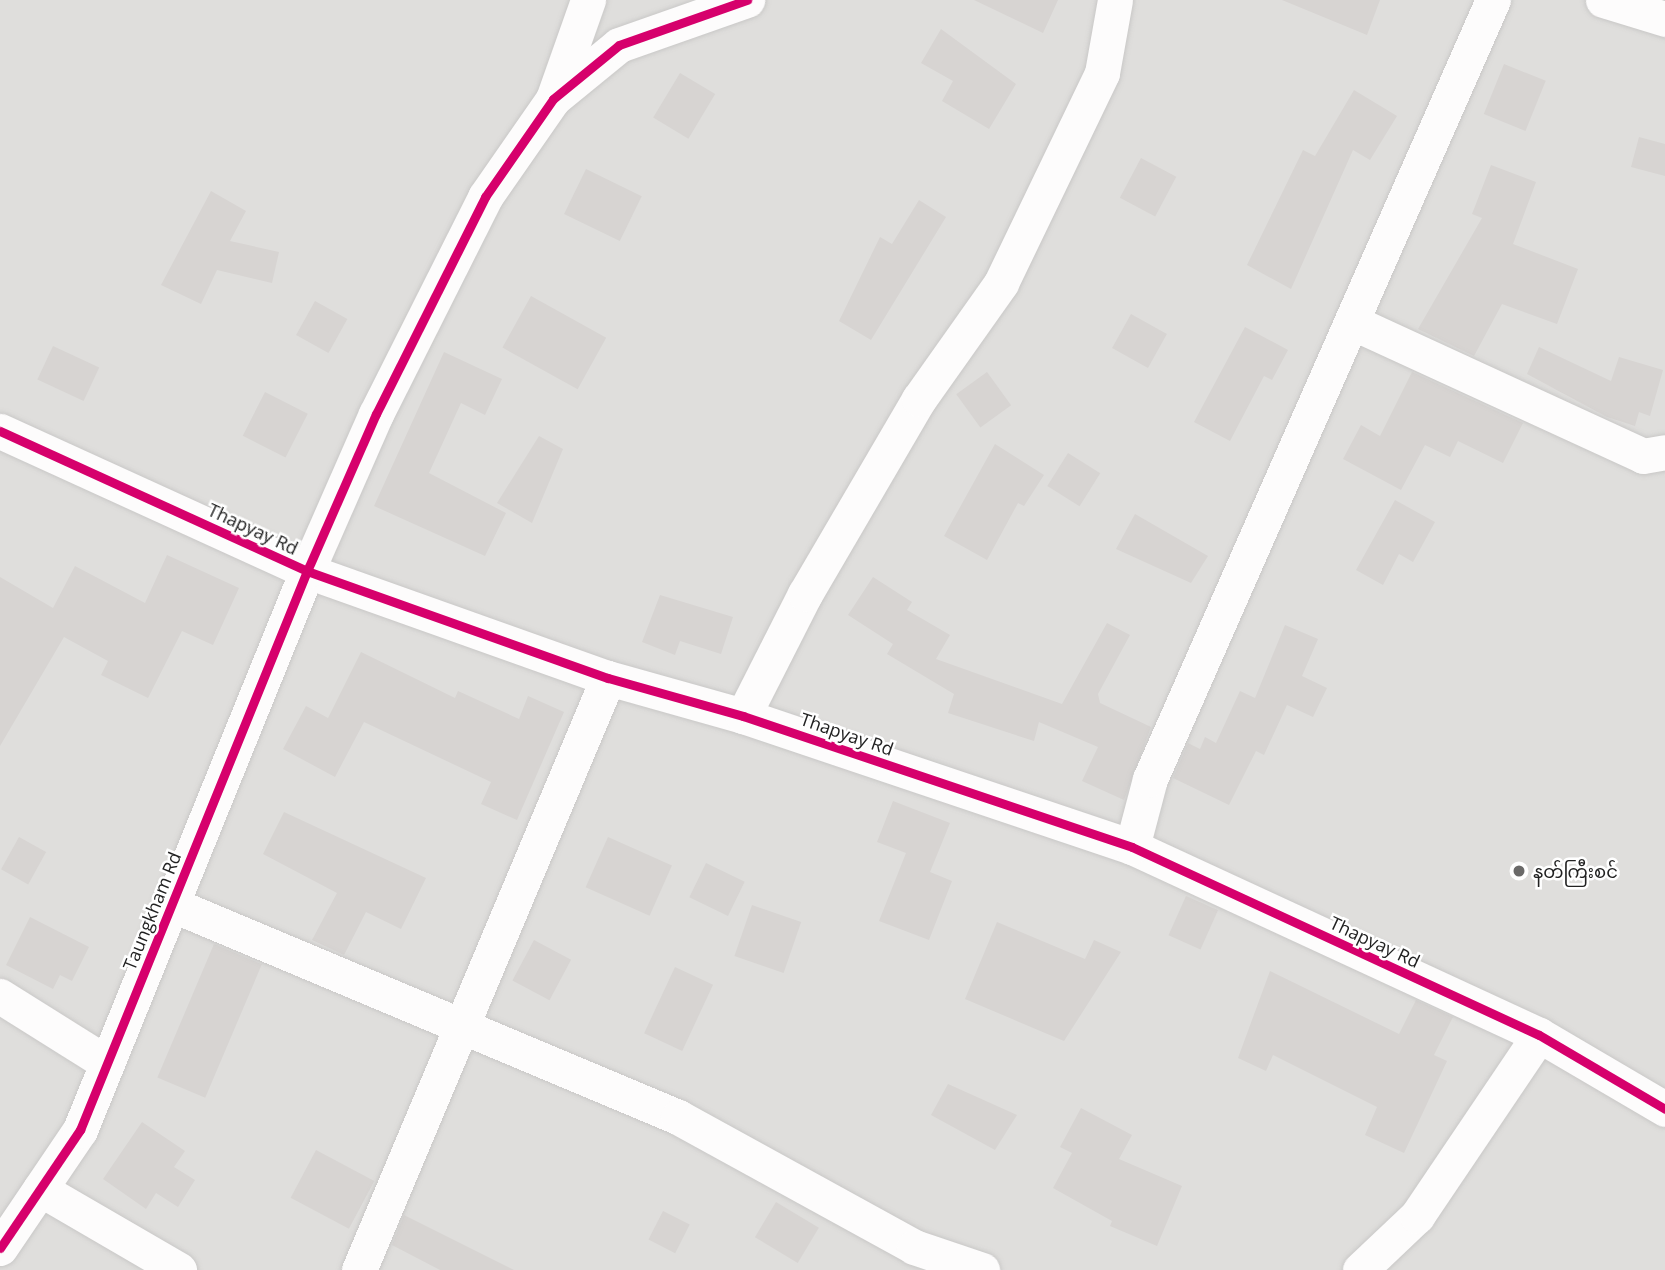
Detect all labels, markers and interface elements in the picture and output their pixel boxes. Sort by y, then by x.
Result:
street label: Thapyay Rd [205,499,301,559]
street label: Thapyay Rd [798,708,896,760]
street label: Taungkham Rd [118,849,186,973]
place label: နတ်ကြီးစင် [1533,860,1618,882]
marker: နတ်ကြီးစင် [1511,863,1527,879]
street label: Thapyay Rd [1327,912,1423,972]

